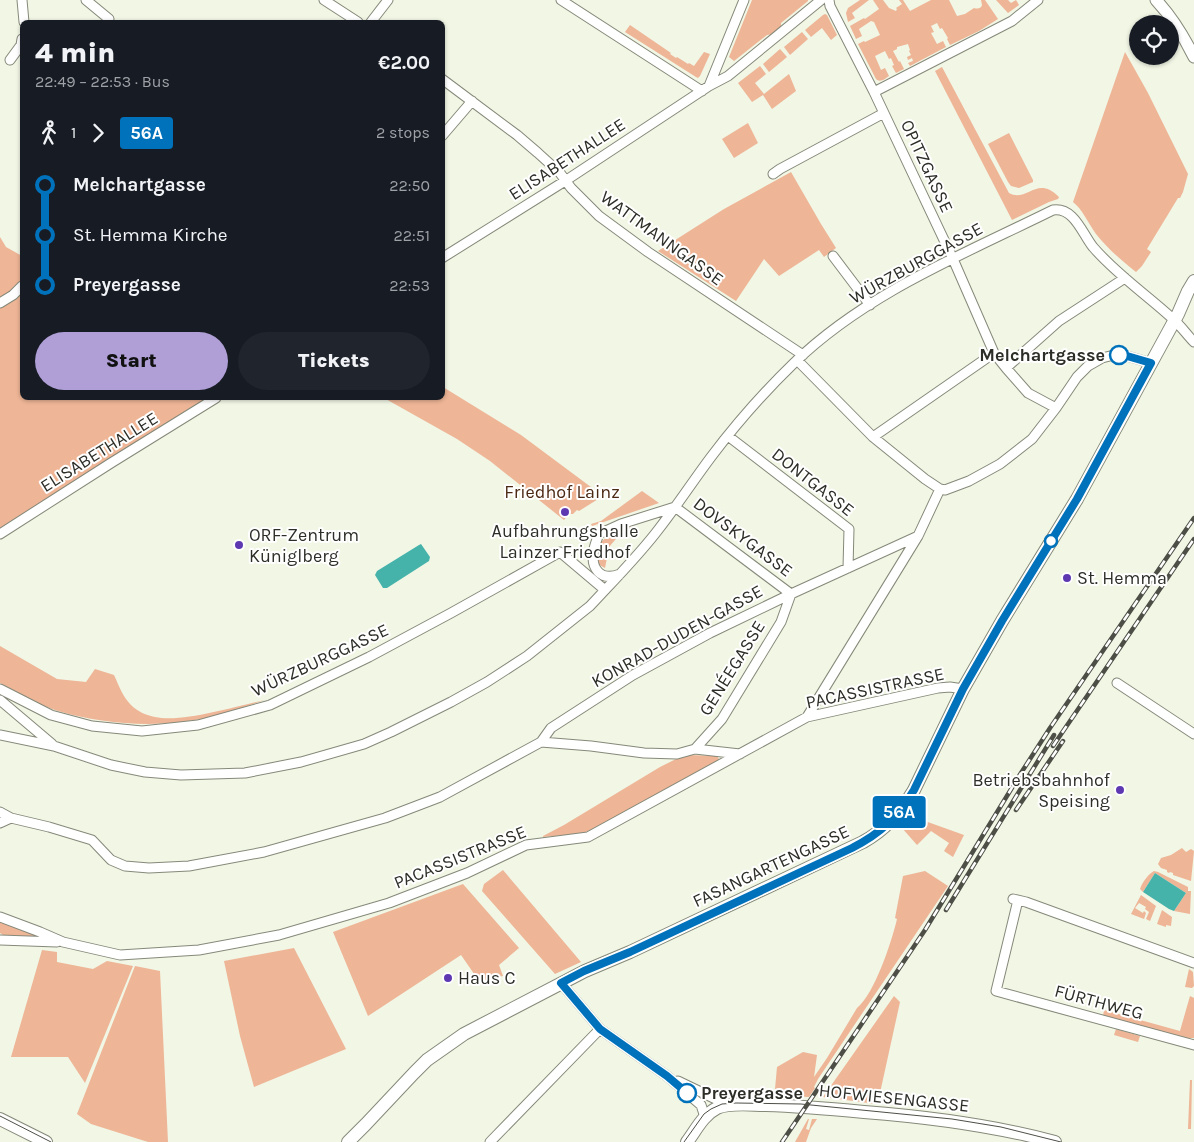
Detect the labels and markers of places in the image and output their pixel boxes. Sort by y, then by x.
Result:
place label: Melchartgasse [979,344,1105,366]
marker: Melchartgasse [1109,345,1129,365]
marker: Aufbahrungshalle Lainzer Friedhof [559,506,571,518]
place label: Aufbahrungshalle Lainzer Friedhof [492,520,638,563]
place label: ORF-Zentrum Küniglberg [249,524,359,567]
unlabelled marker [1044,534,1058,548]
marker: ORF-Zentrum Küniglberg [233,539,245,551]
place label: St. Hemma [1077,567,1167,589]
marker: St. Hemma [1061,572,1073,584]
place label: Betriebsbahnhof Speising [972,769,1111,812]
marker: Betriebsbahnhof Speising [1114,784,1126,796]
place label: Haus C [458,967,516,989]
marker: Haus C [442,972,454,984]
place label: Preyergasse [701,1082,803,1104]
marker: Preyergasse [677,1083,697,1103]

